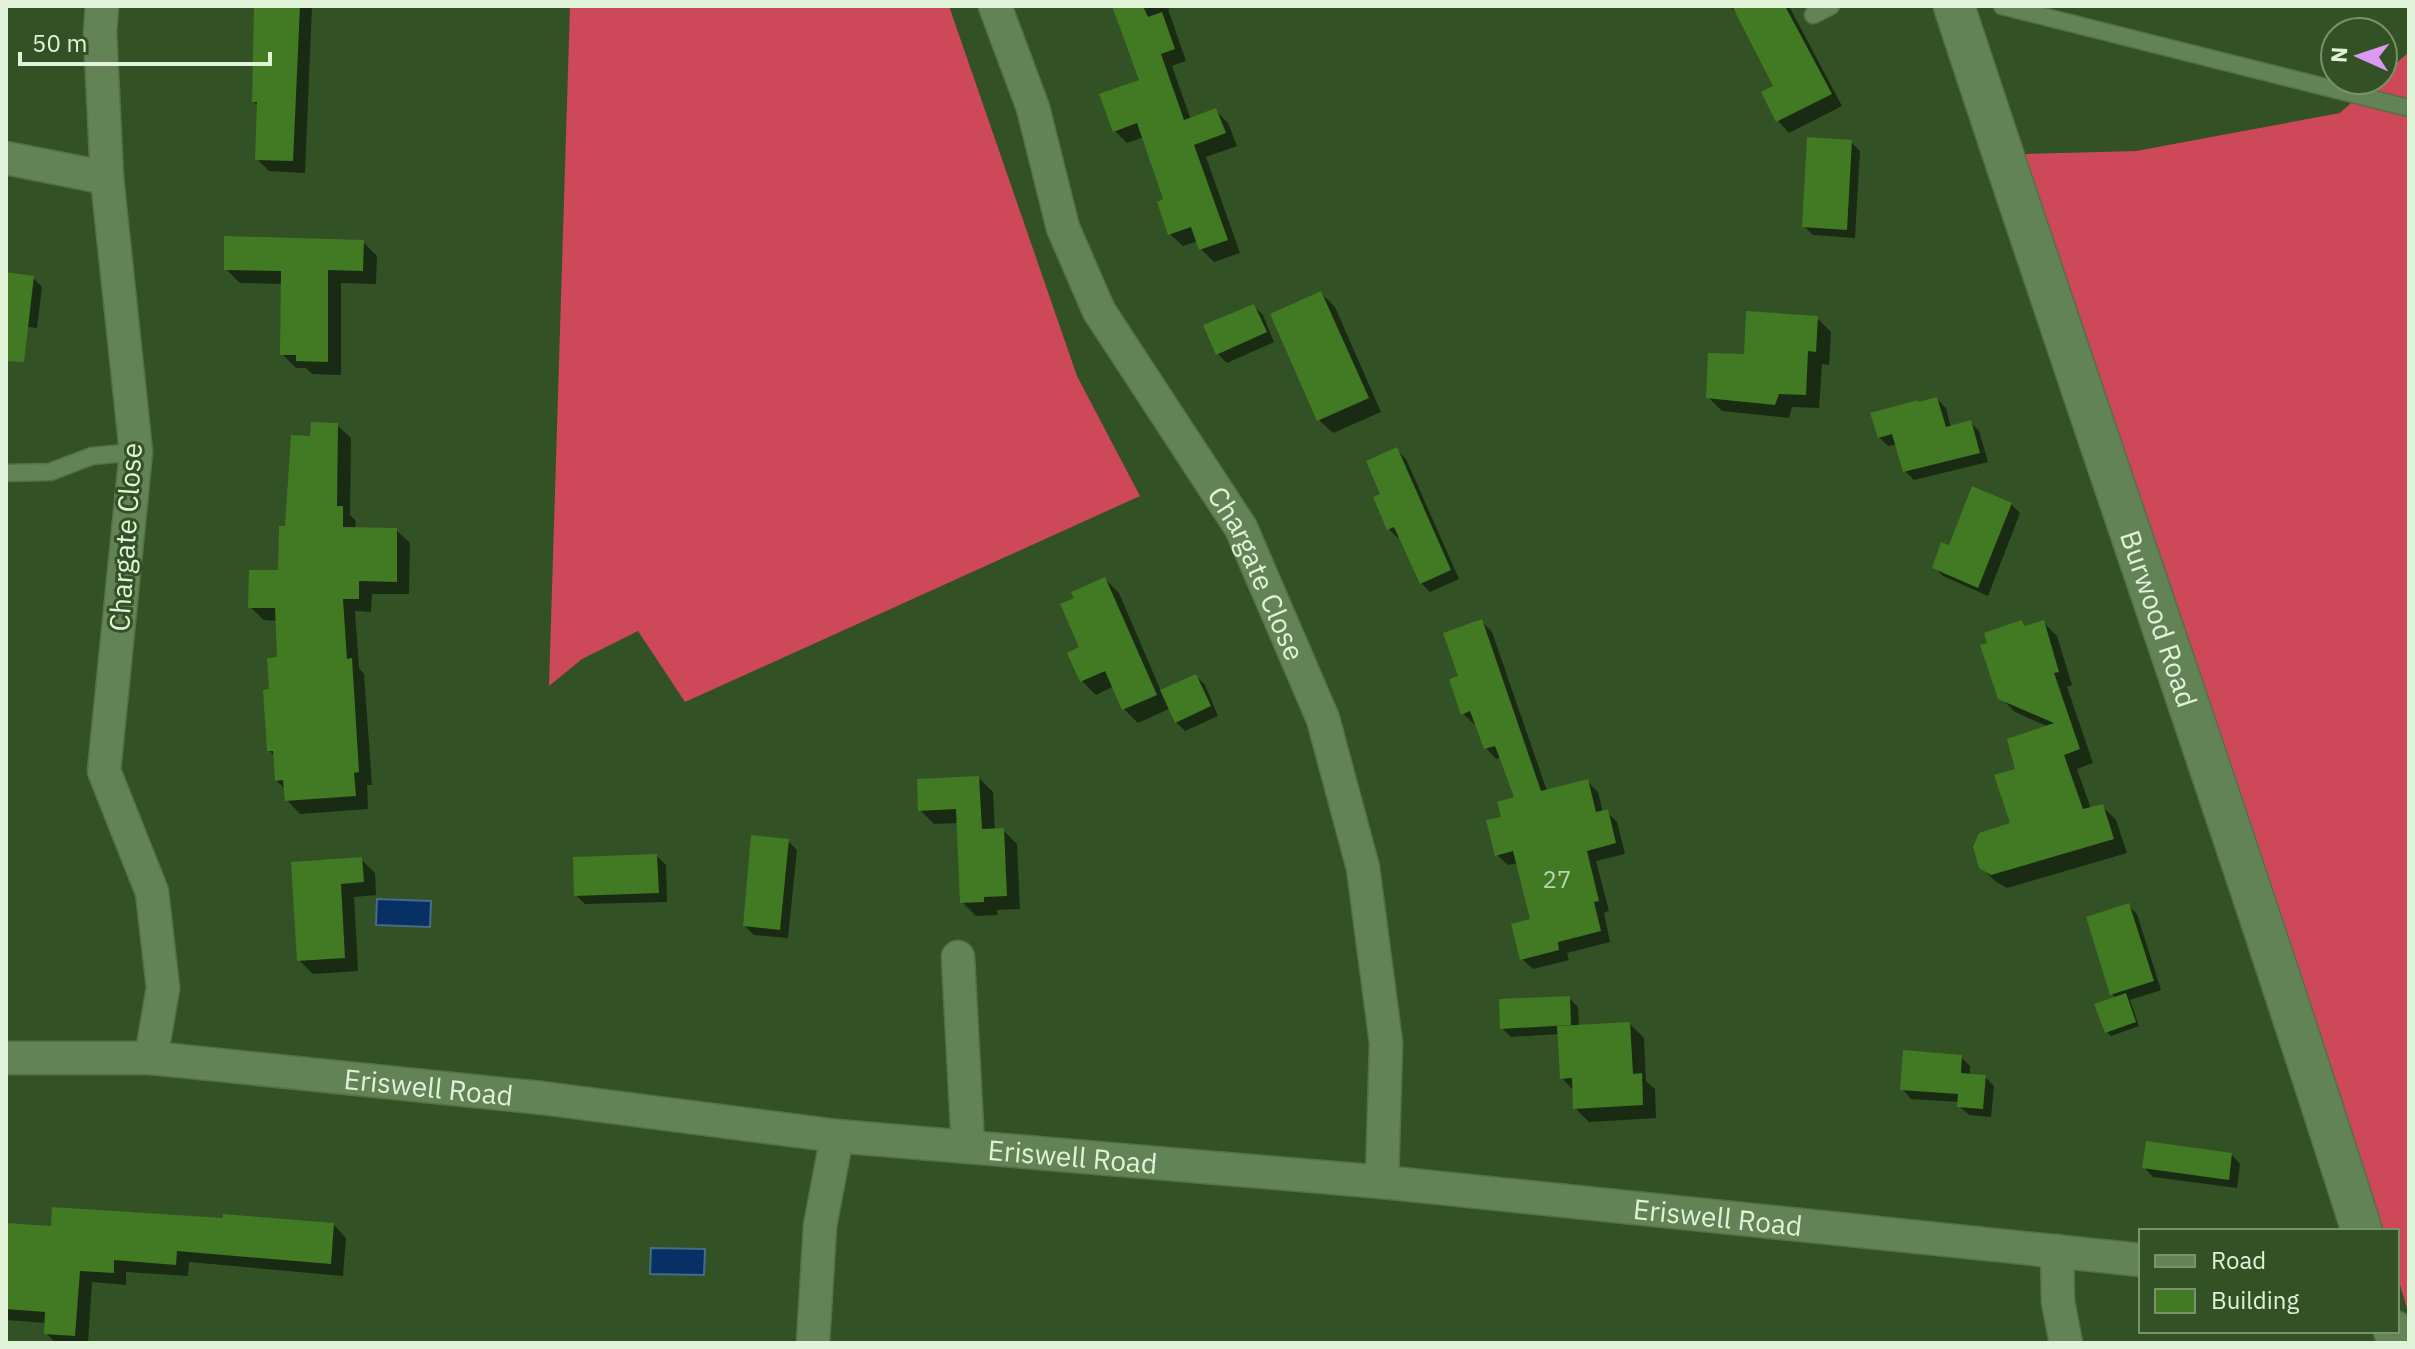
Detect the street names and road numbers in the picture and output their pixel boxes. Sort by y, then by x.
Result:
street label: Chargate Close [100,441,150,633]
street label: Chargate Close [1200,479,1314,666]
street label: Burwood Road [2112,525,2207,712]
street label: Eriswell Road [342,1059,515,1113]
street label: Eriswell Road [986,1130,1159,1181]
street label: Eriswell Road [1631,1189,1804,1244]

